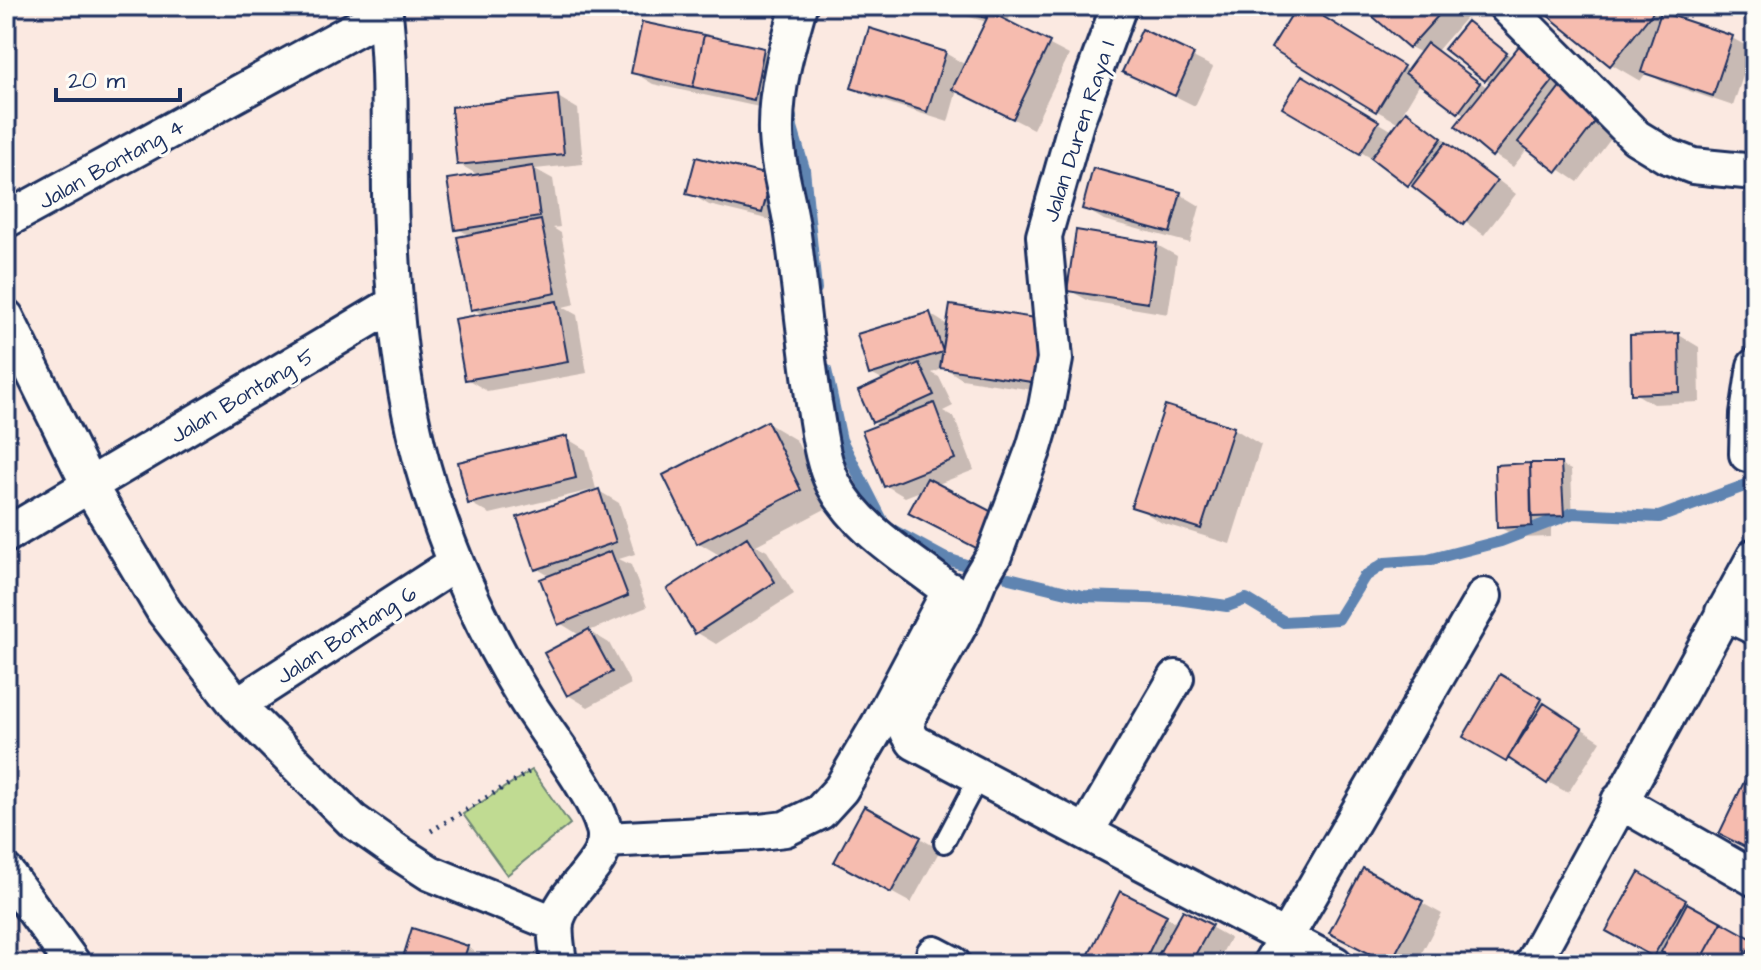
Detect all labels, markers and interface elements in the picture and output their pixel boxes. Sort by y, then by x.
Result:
street label: Jalan Duren Raya I [1036,37,1124,226]
scale bar [56,52,180,102]
text: 20 m [68,64,125,98]
street label: Jalan Bontang 4 [33,111,191,218]
street label: Jalan Bontang 5 [165,341,322,452]
street label: Jalan Bontang 6 [271,578,424,693]

